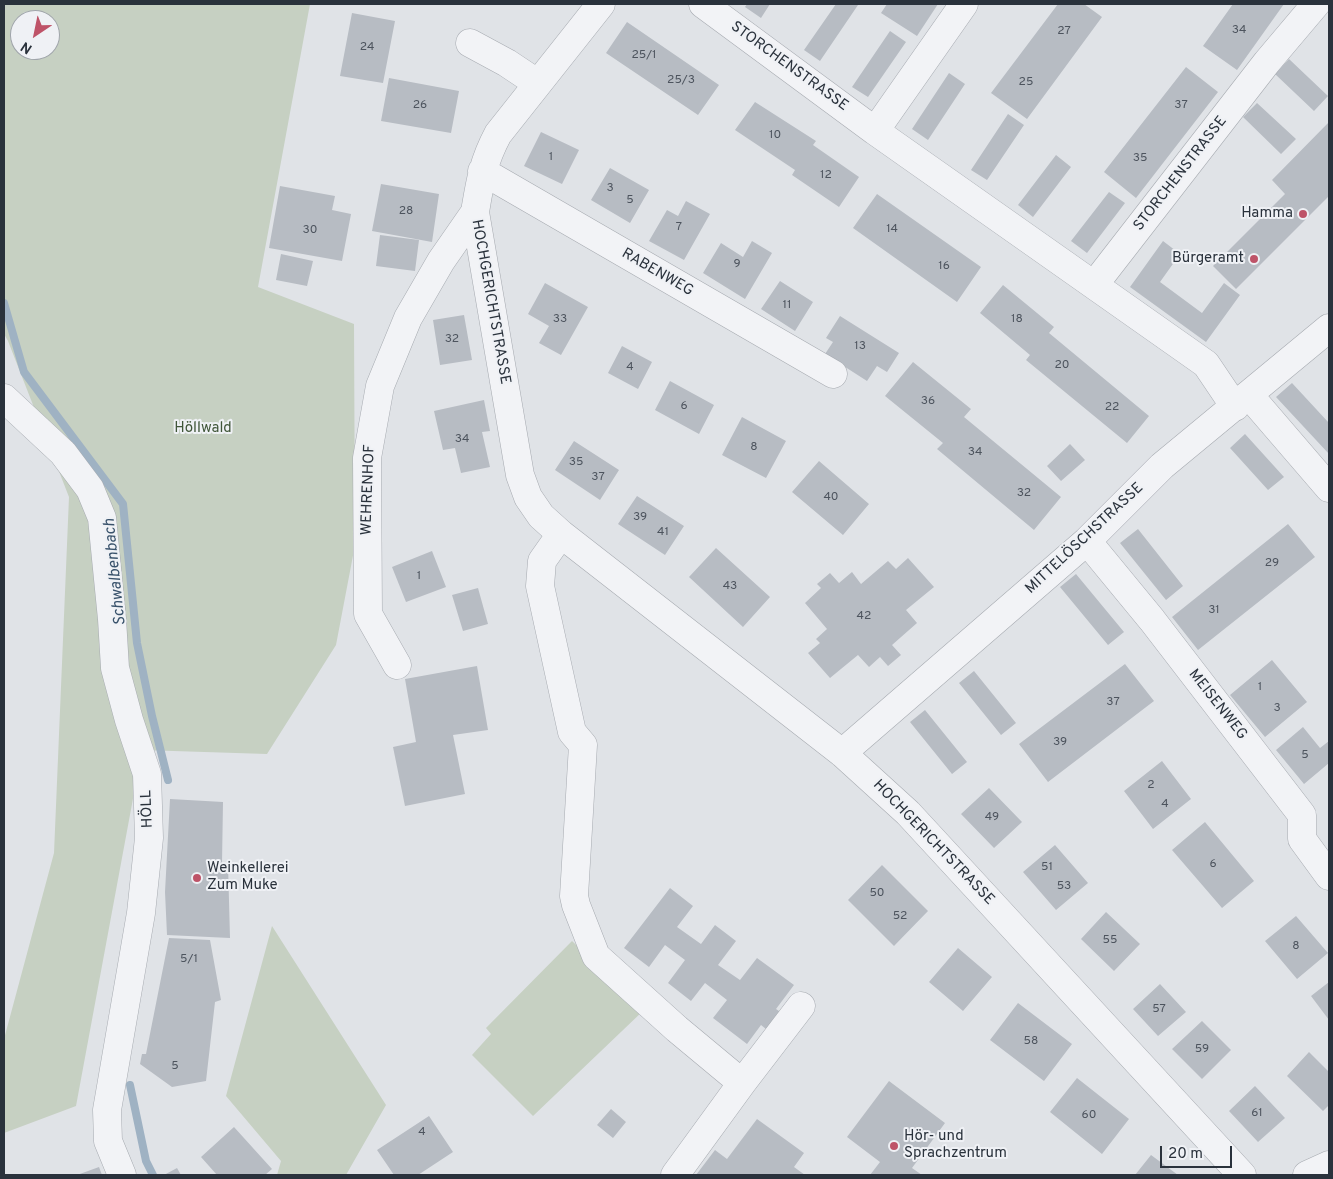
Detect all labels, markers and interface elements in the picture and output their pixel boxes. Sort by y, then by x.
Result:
north arrow [10,10,60,60]
street label: STORCHENSTRASSE [727,18,851,116]
house number: 34 [1232,24,1246,38]
house number: 27 [1057,25,1071,39]
text: N [18,37,36,57]
house number: 24 [360,41,374,55]
house number: 25/1 [631,49,657,63]
house number: 25/3 [667,74,695,88]
house number: 25 [1019,76,1033,90]
house number: 26 [413,99,427,113]
house number: 37 [1174,99,1188,113]
street label: STORCHENSTRASSE [1131,113,1231,235]
house number: 10 [769,129,781,143]
house number: 1 [549,151,553,165]
house number: 35 [1133,152,1147,166]
house number: 12 [820,169,832,183]
house number: 3 [606,182,614,196]
house number: 5 [626,194,634,208]
house number: 28 [399,205,413,219]
place label: Hamma [1241,205,1293,223]
marker: Hamma [1297,208,1309,220]
street label: HOCHGERICHTSTRASSE [467,218,513,386]
house number: 7 [676,221,682,235]
house number: 14 [886,223,898,237]
house number: 30 [303,224,317,238]
street label: RABENWEG [618,245,696,301]
place label: Bürgeramt [1172,250,1244,268]
marker: Bürgeramt [1248,253,1260,265]
house number: 9 [733,258,741,272]
house number: 16 [938,260,950,274]
house number: 11 [783,299,791,313]
house number: 33 [553,313,567,327]
house number: 18 [1011,313,1023,327]
house number: 32 [445,333,459,347]
house number: 13 [854,340,866,354]
house number: 20 [1054,359,1070,373]
house number: 4 [626,361,634,375]
house number: 36 [921,395,935,409]
house number: 6 [680,400,688,414]
house number: 22 [1105,401,1119,415]
park label: Höllwald [174,420,232,438]
house number: 34 [455,433,469,447]
house number: 8 [750,441,758,455]
street label: WEHRENHOF [358,444,380,536]
house number: 34 [968,446,982,460]
house number: 35 [569,456,583,470]
house number: 37 [591,471,605,485]
street label: MITTELÖSCHSTRASSE [1022,480,1148,598]
house number: 32 [1017,487,1031,501]
house number: 40 [823,491,839,505]
house number: 39 [633,511,647,525]
water label: Schwalbenbach [101,518,131,626]
house number: 41 [657,526,669,540]
house number: 29 [1265,557,1279,571]
house number: 1 [417,570,421,584]
house number: 43 [723,580,737,594]
house number: 31 [1208,604,1220,618]
house number: 42 [857,610,871,624]
street label: MEISENWEG [1184,666,1250,744]
house number: 1 [1258,681,1262,695]
house number: 37 [1106,696,1120,710]
house number: 3 [1273,702,1281,716]
house number: 39 [1053,736,1067,750]
house number: 5 [1301,749,1309,763]
street label: HOCHGERICHTSTRASSE [868,777,998,909]
house number: 2 [1147,779,1155,793]
street label: HÖLL [138,790,158,828]
house number: 4 [1161,798,1169,812]
house number: 49 [985,811,999,825]
house number: 6 [1209,858,1217,872]
place label: Weinkellerei Zum Muke [207,860,289,895]
house number: 51 [1041,861,1053,875]
marker: Weinkellerei Zum Muke [191,872,203,884]
house number: 53 [1057,880,1071,894]
house number: 50 [869,887,885,901]
house number: 52 [893,910,907,924]
house number: 55 [1103,934,1117,948]
house number: 8 [1292,940,1300,954]
house number: 5/1 [180,953,198,967]
house number: 57 [1152,1003,1166,1017]
house number: 58 [1024,1035,1038,1049]
house number: 59 [1195,1043,1209,1057]
house number: 5 [171,1060,179,1074]
house number: 61 [1251,1107,1263,1121]
house number: 60 [1082,1109,1096,1123]
house number: 4 [418,1126,426,1140]
place label: Hör- und Sprachzentrum [904,1128,1007,1163]
scale bar [1163,1136,1236,1168]
marker: Hör- und Sprachzentrum [888,1140,900,1152]
text: 20 m [1168,1145,1203,1164]

